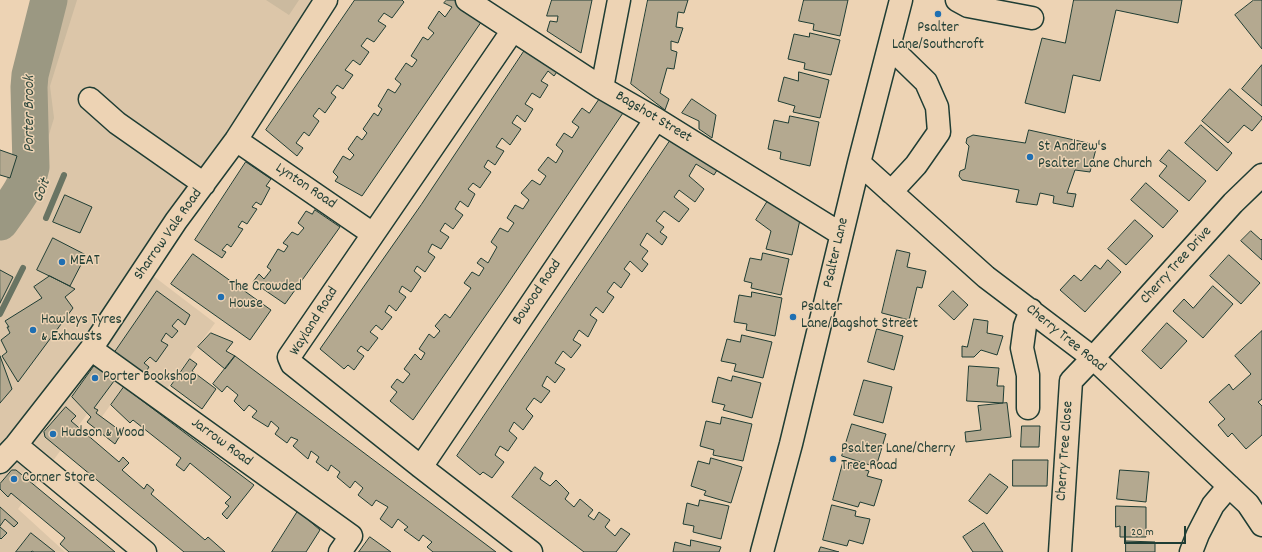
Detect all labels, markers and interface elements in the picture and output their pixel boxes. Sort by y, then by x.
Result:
marker: Psalter Lane/Southcroft [933,9,943,19]
place label: Psalter Lane/Southcroft [892,20,984,55]
water label: Porter Brook [21,75,41,153]
street label: Bagshot Street [612,88,694,148]
place label: St Andrew's Psalter Lane Church [1038,139,1152,174]
marker: St Andrew's Psalter Lane Church [1025,152,1035,162]
street label: Lynton Road [271,160,339,214]
water label: Goit [30,176,56,206]
street label: Sharrow Vale Road [131,186,207,284]
street label: Psalter Lane [820,216,854,290]
street label: Cherry Tree Drive [1137,223,1217,309]
place label: MEAT [70,253,100,271]
marker: MEAT [57,257,67,267]
street label: Bowood Road [509,257,567,329]
place label: The Crowded House [229,279,302,314]
street label: Wayland Road [287,284,343,360]
marker: The Crowded House [216,292,226,302]
place label: Psalter Lane/Bagshot Street [801,299,918,334]
street label: Cherry Tree Road [1021,301,1109,377]
place label: Hawleys Tyres & Exhausts [41,312,122,347]
marker: Psalter Lane/Bagshot Street [788,312,798,322]
marker: Hawleys Tyres & Exhausts [28,325,38,335]
place label: Porter Bookshop [103,369,197,387]
marker: Porter Bookshop [90,373,100,383]
street label: Cherry Tree Close [1054,400,1078,502]
street label: Jarrow Road [187,415,255,471]
place label: Hudson & Wood [61,425,145,443]
marker: Hudson & Wood [48,429,58,439]
place label: Psalter Lane/Cherry Tree Road [841,441,955,476]
marker: Psalter Lane/Cherry Tree Road [828,454,838,464]
place label: Corner Store [22,470,95,488]
marker: Corner Store [9,474,19,484]
scale bar [1126,518,1188,544]
text: 20 m [1131,524,1154,541]

